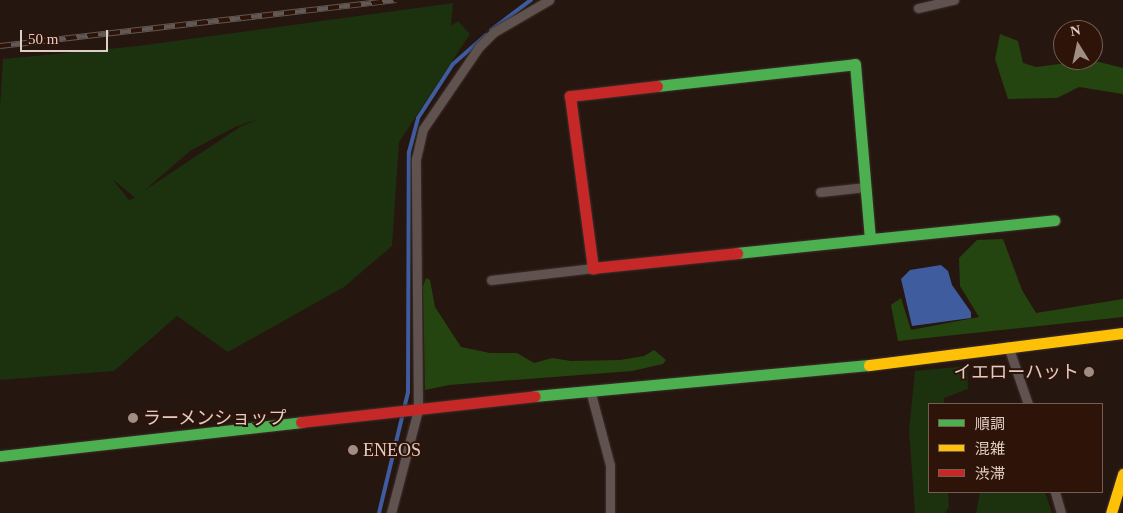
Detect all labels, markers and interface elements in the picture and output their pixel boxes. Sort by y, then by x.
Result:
scale bar [22,20,110,52]
north arrow [1053,20,1103,70]
text: N [1069,22,1082,39]
text: 50 m [28,31,58,47]
place label: イエローハット [953,361,1079,383]
marker: イエローハット [1083,366,1095,378]
legend [928,403,1103,493]
place label: ラーメンショップ [143,407,287,429]
marker: ラーメンショップ [127,412,139,424]
text: 順調 [975,416,1005,432]
place label: ENEOS [363,439,421,461]
text: 混雑 [975,441,1005,457]
marker: ENEOS [347,444,359,456]
text: 渋滞 [975,466,1005,482]

